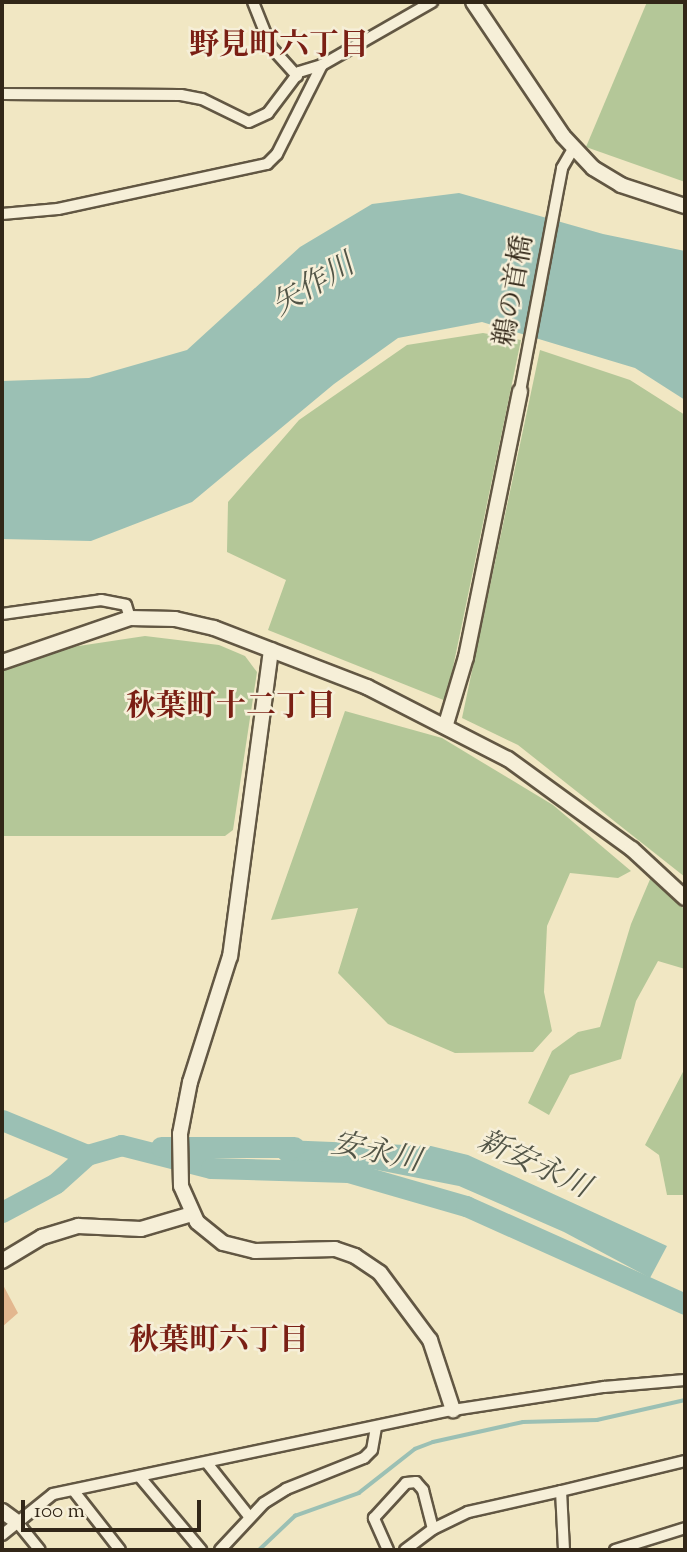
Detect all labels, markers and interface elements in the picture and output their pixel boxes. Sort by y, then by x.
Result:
district label: 野見町六丁目 [189,29,369,65]
street label: 鵜の首橋 [489,233,541,349]
water label: 矢作川 [266,248,362,326]
district label: 秋葉町十二丁目 [126,690,336,726]
water label: 新安永川 [471,1124,595,1208]
water label: 安永川 [328,1127,424,1181]
district label: 秋葉町六丁目 [129,1324,309,1360]
scale bar [24,1486,205,1530]
text: 100 m [34,1497,85,1527]

